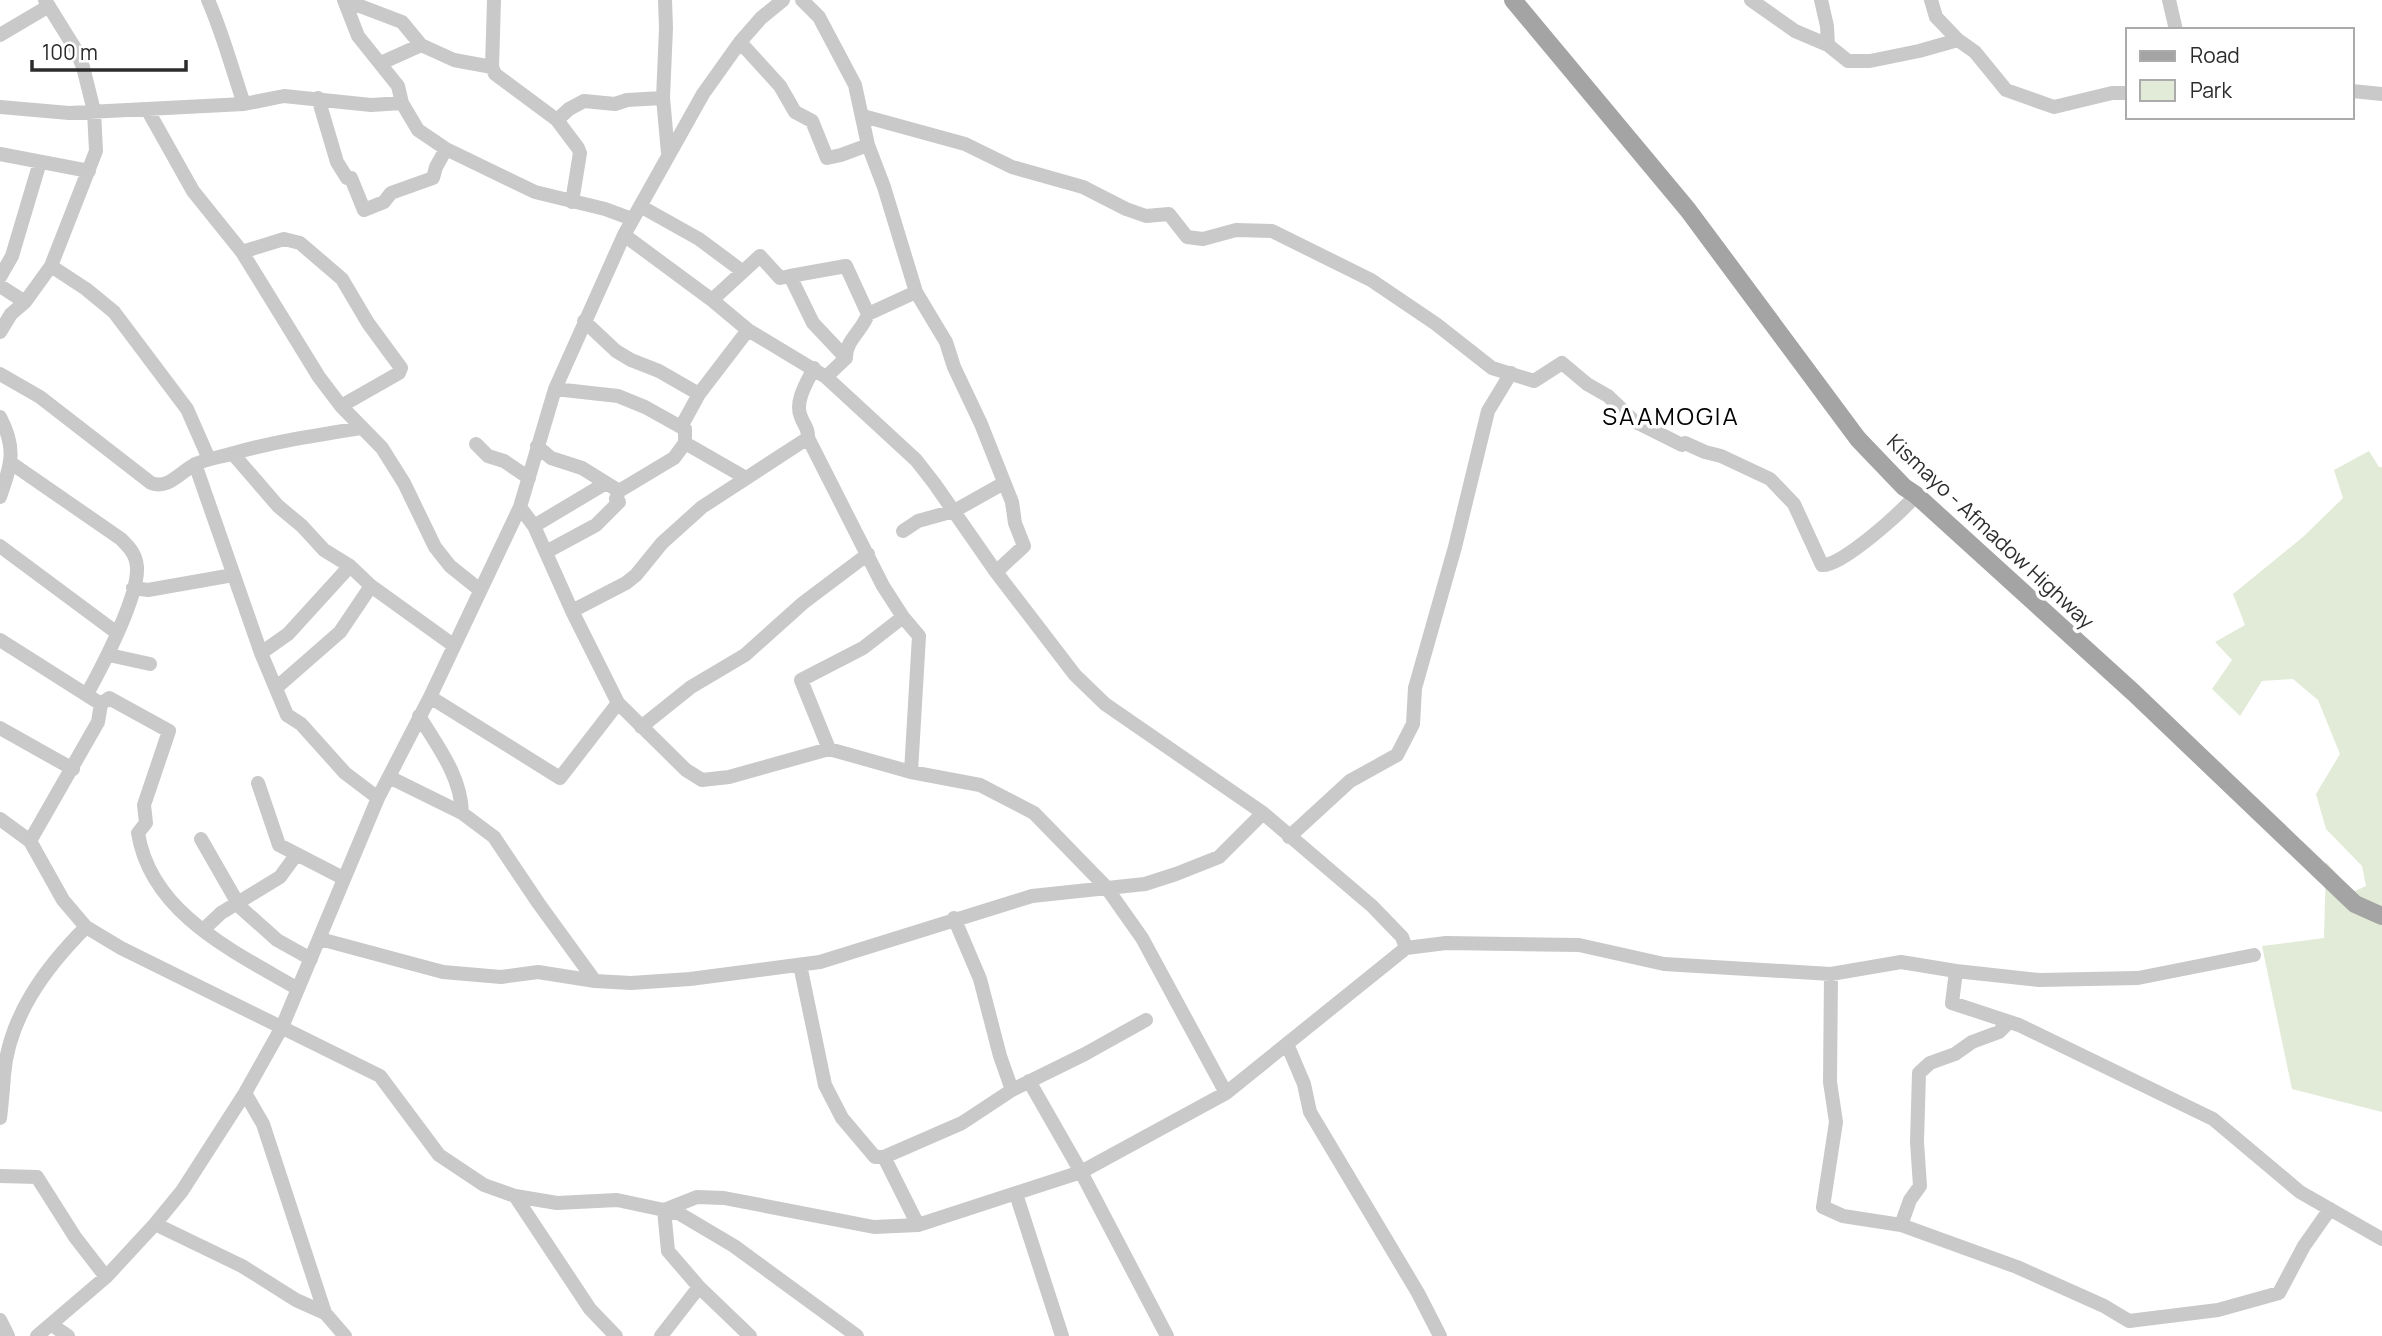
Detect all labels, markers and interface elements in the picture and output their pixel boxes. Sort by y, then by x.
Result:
scale bar [32,28,186,72]
legend [2126,28,2354,119]
text: 100 m [42,38,98,66]
text: Road [2190,41,2240,69]
text: Park [2190,76,2232,104]
district label: SAAMOGIA [1602,399,1740,432]
street label: Kismayo - Afmadow Highway [1881,427,2101,635]

